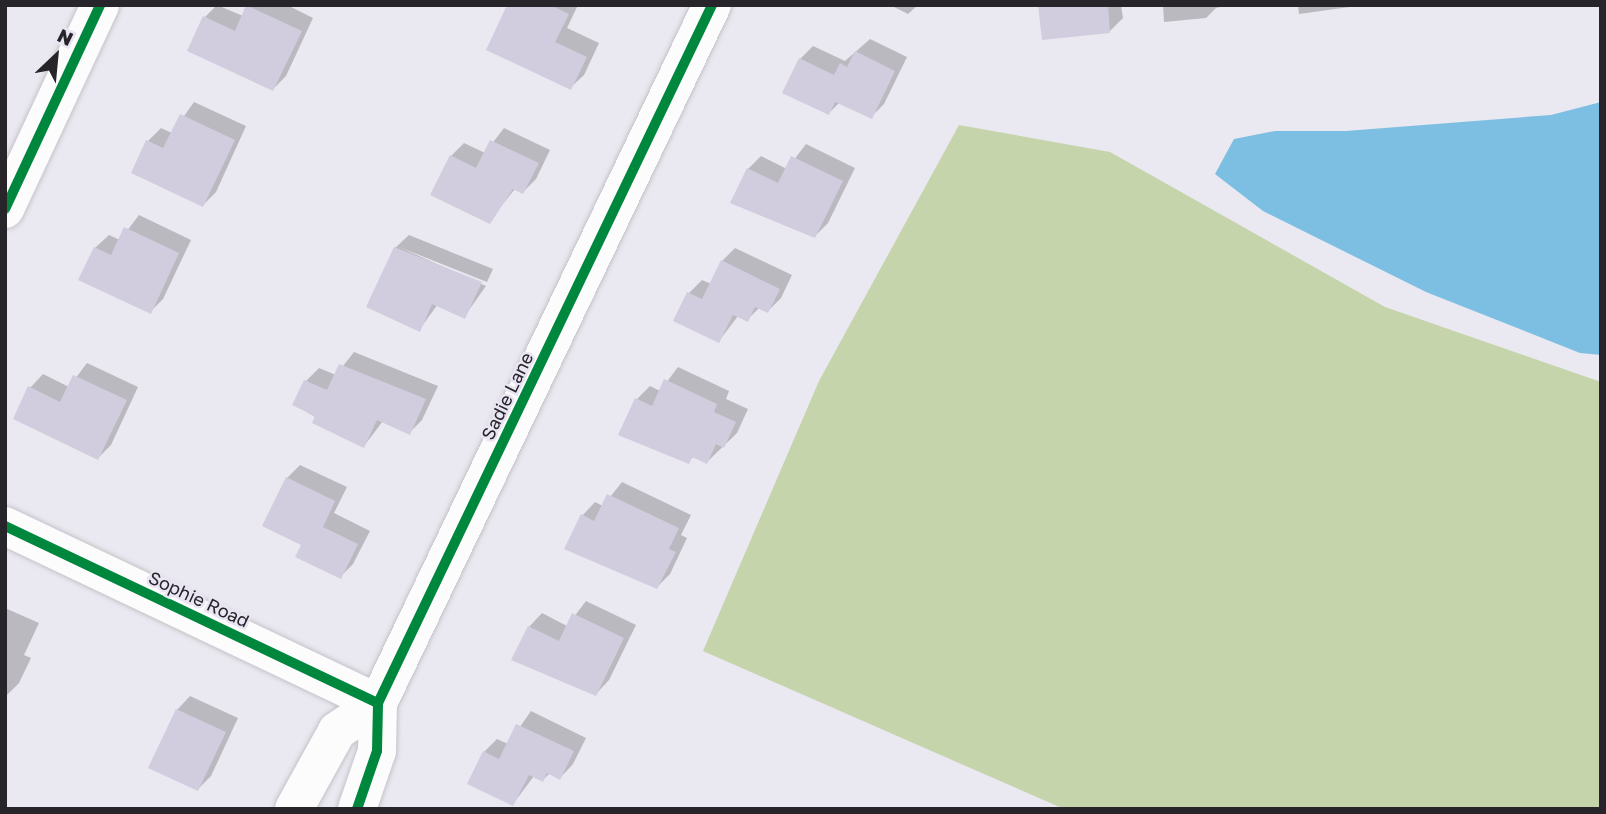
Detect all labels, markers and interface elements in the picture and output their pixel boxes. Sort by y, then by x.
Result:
north arrow [21,21,91,91]
text: N [54,23,77,50]
street label: Sadie Lane [477,349,537,443]
street label: Sophie Road [145,566,253,632]

